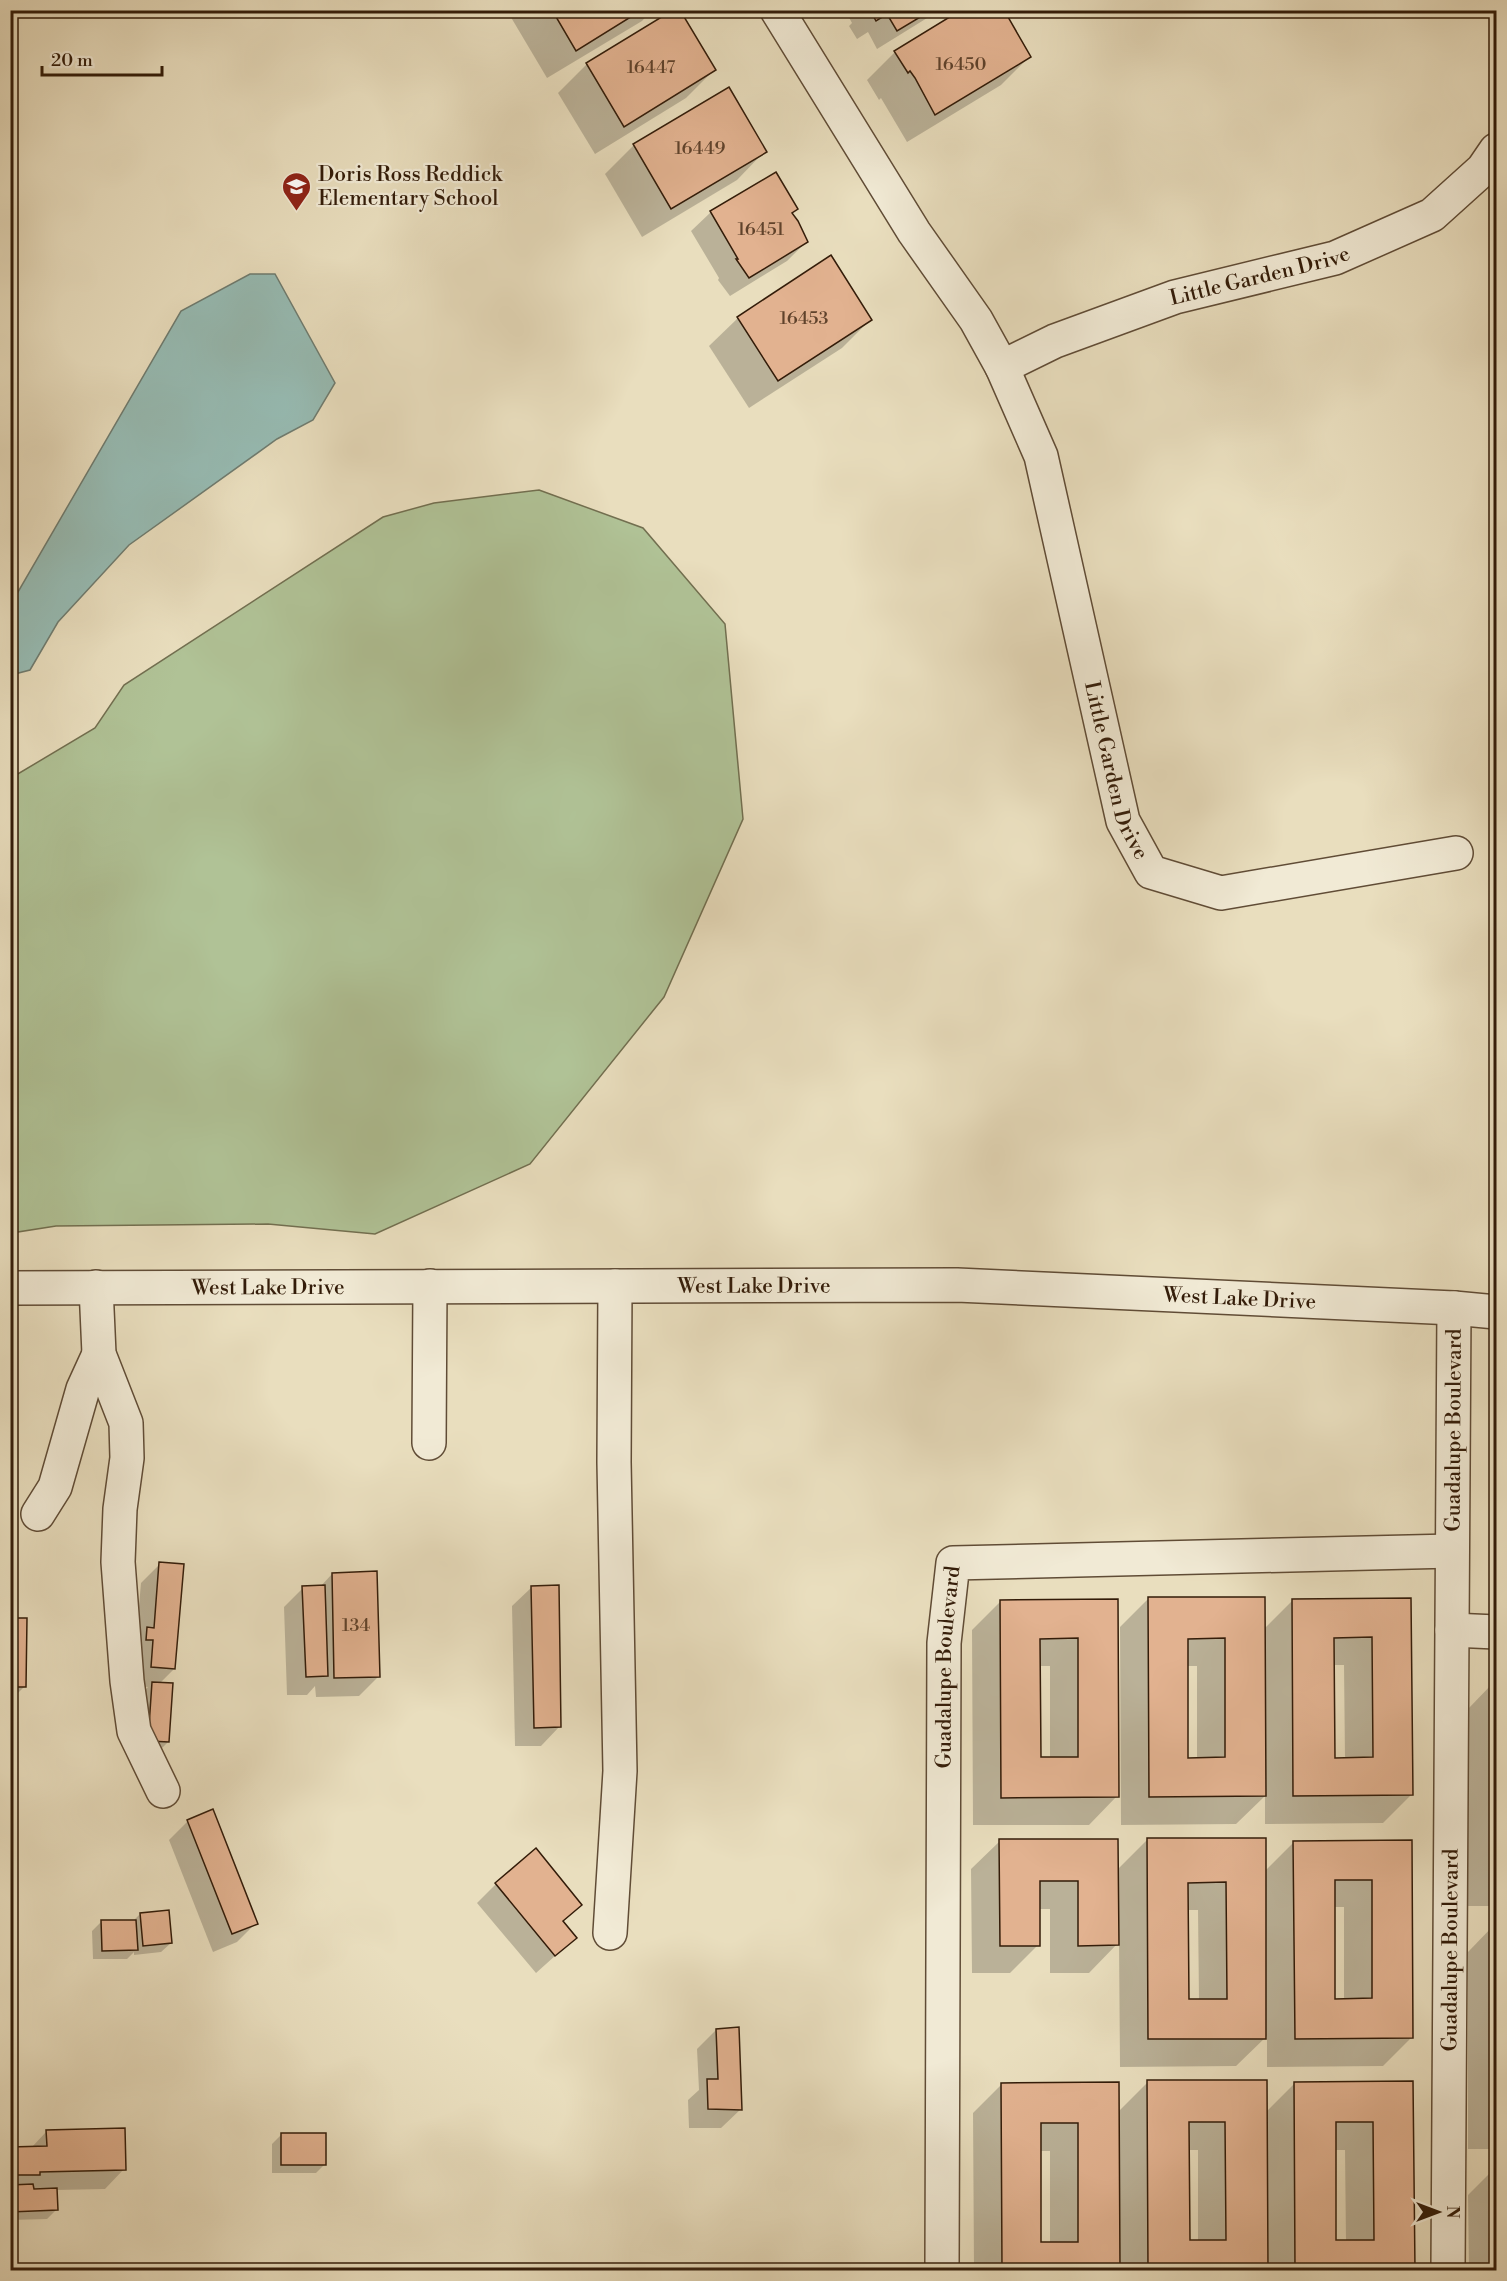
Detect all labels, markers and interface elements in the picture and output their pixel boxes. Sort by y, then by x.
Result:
scale bar [42,39,162,77]
text: 20 m [51,49,93,72]
house number: 16450 [936,53,987,76]
house number: 16447 [627,56,675,79]
house number: 16449 [674,137,726,160]
place label: Doris Ross Reddick Elementary School [318,162,503,212]
school or university icon: Doris Ross Reddick Elementary School [281,170,313,212]
house number: 16451 [738,218,785,241]
street label: Little Garden Drive [1167,241,1354,312]
house number: 16453 [780,307,829,330]
street label: Little Garden Drive [1078,679,1154,864]
street label: West Lake Drive [676,1273,831,1300]
street label: West Lake Drive [190,1275,345,1301]
street label: West Lake Drive [1162,1283,1317,1316]
street label: Guadalupe Boulevard [1441,1328,1468,1532]
street label: Guadalupe Boulevard [932,1565,967,1769]
house number: 134 [342,1614,371,1637]
street label: Guadalupe Boulevard [1437,1848,1465,2052]
north arrow [1408,2182,1468,2242]
text: N [1442,2206,1462,2219]

